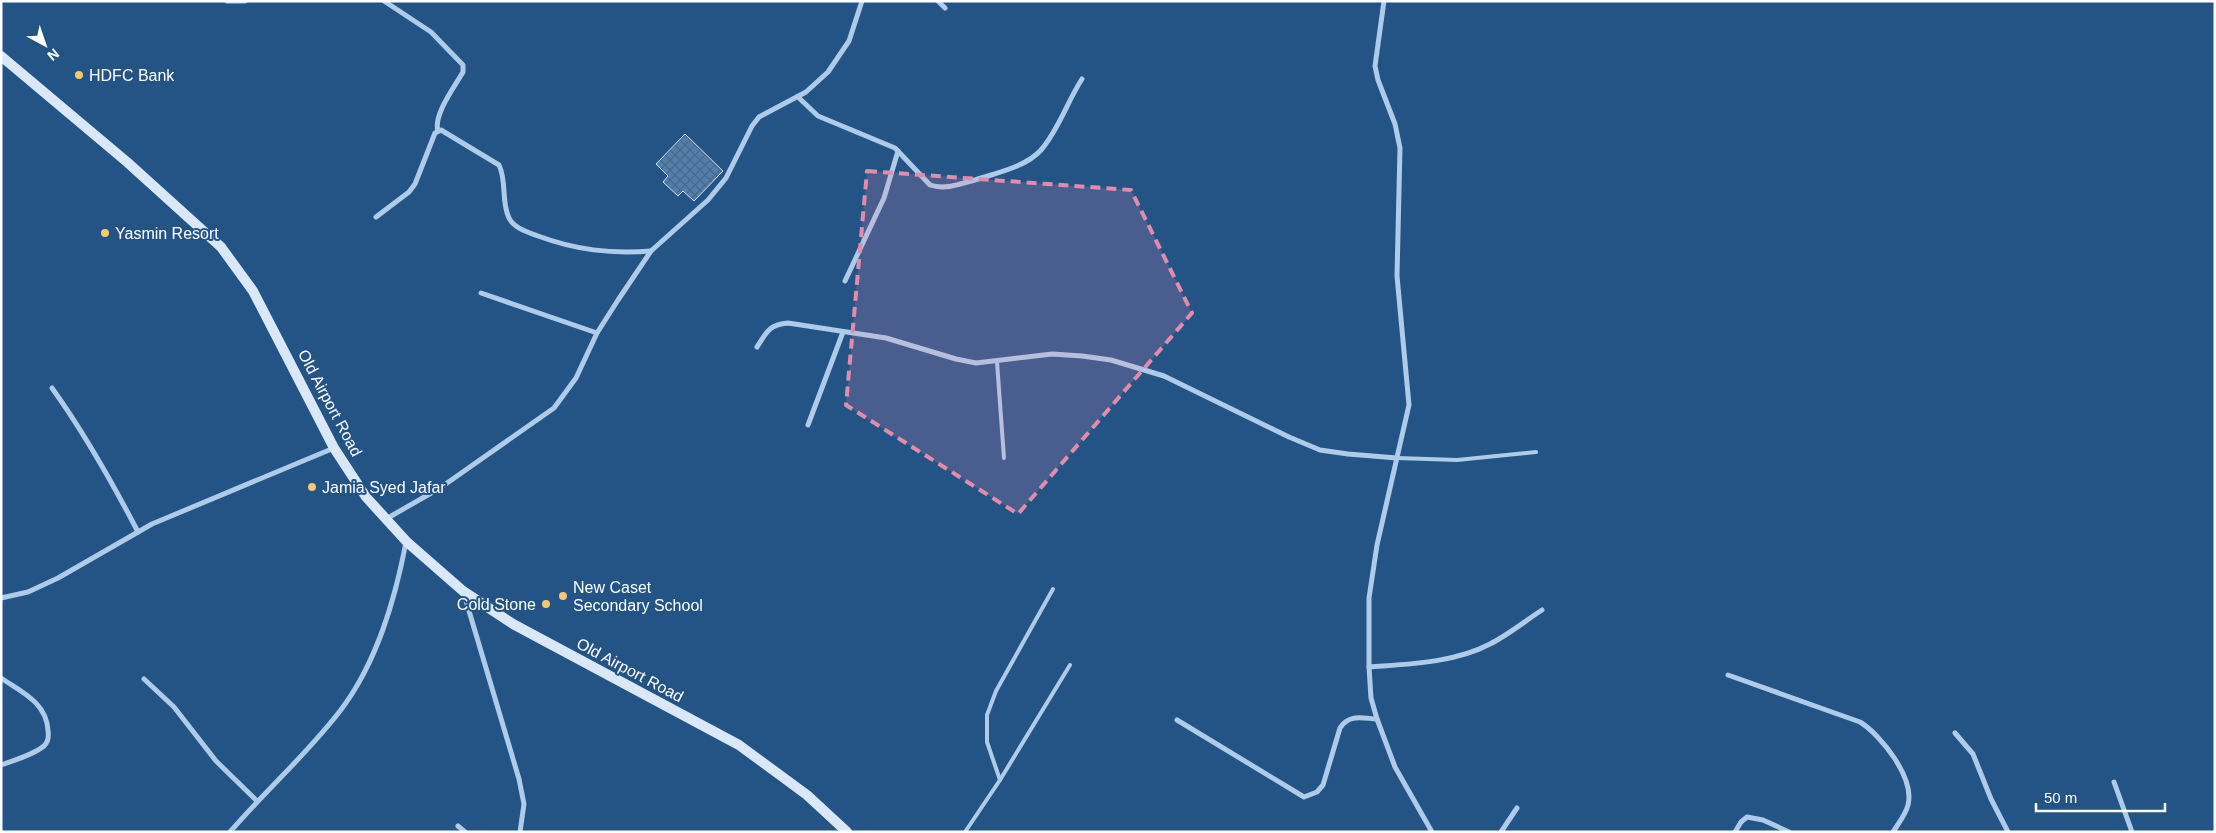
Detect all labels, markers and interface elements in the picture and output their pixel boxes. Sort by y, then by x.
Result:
north arrow [20,20,70,70]
text: N [44,46,62,64]
place label: HDFC Bank [89,67,175,84]
marker: HDFC Bank [73,69,85,81]
place label: Yasmin Resort [115,225,219,242]
marker: Yasmin Resort [99,227,111,239]
street label: Old Airport Road [295,347,365,459]
place label: Jamia Syed Jafar [322,479,446,496]
marker: Jamia Syed Jafar [306,481,318,493]
place label: New Caset Secondary School [573,579,703,614]
marker: New Caset Secondary School [557,590,569,602]
place label: Cold Stone [457,596,536,613]
marker: Cold Stone [540,598,552,610]
street label: Old Airport Road [574,635,686,705]
scale bar [2036,780,2165,812]
text: 50 m [2044,789,2077,806]

